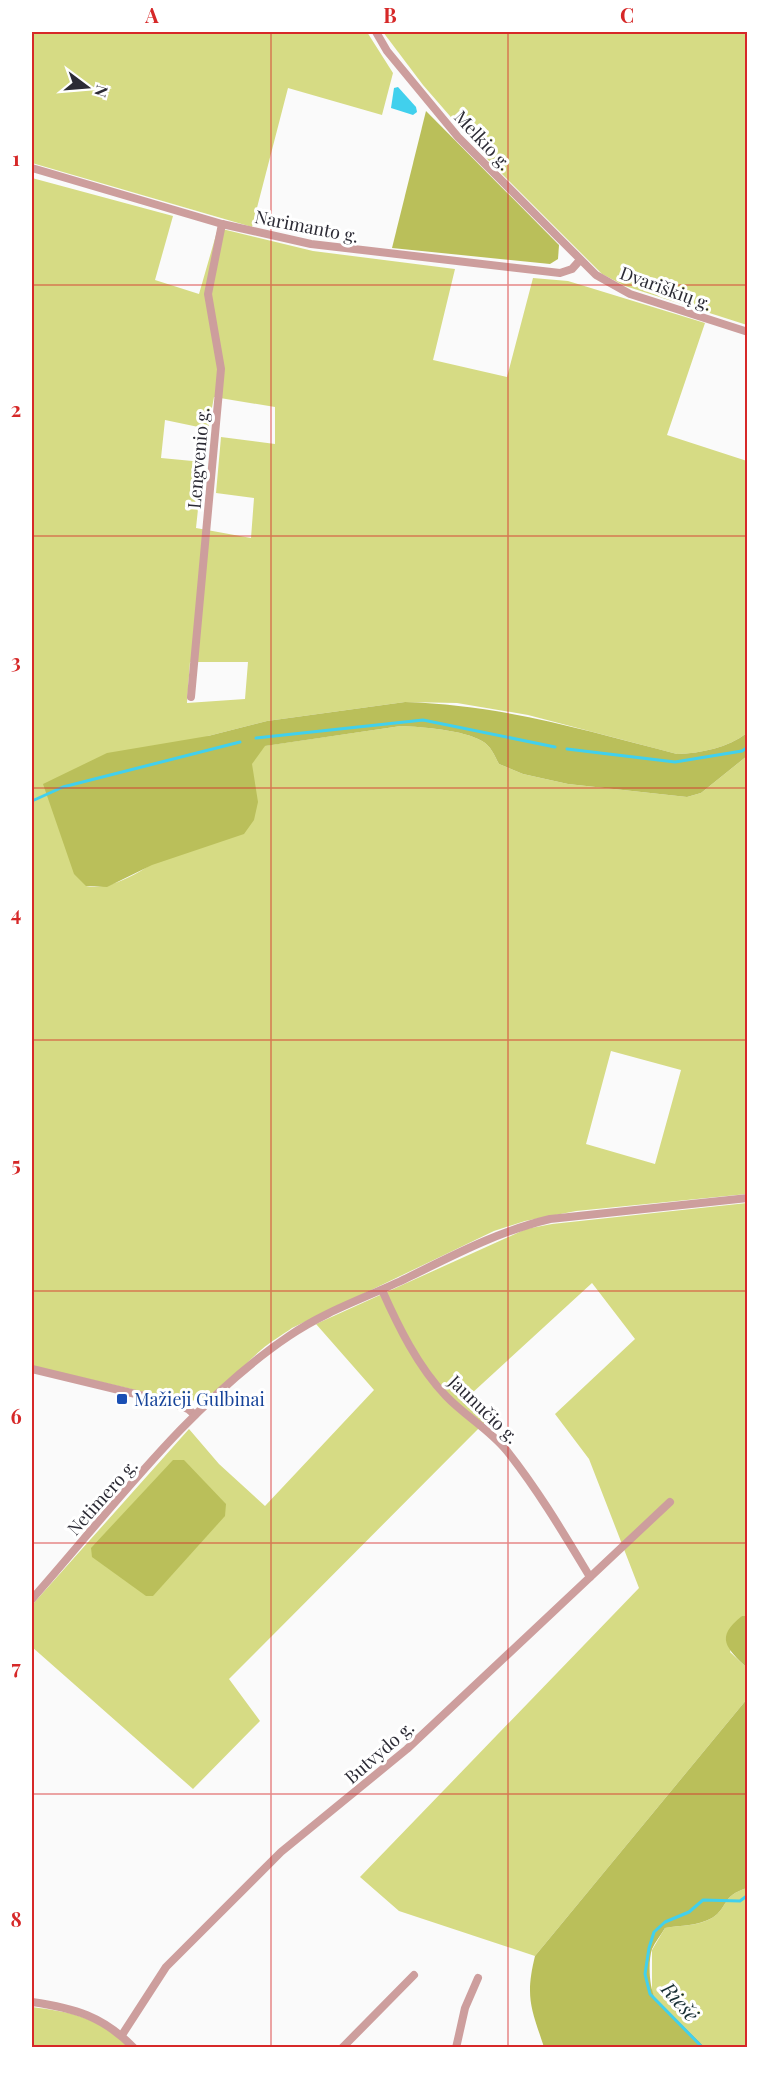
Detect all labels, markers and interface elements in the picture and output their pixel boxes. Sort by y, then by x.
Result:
text: A [144,1,159,28]
text: B [383,1,397,28]
text: C [620,1,634,28]
north arrow [57,57,117,117]
text: N [90,83,114,100]
street label: Melkio g. [449,105,517,175]
text: 1 [12,144,20,171]
street label: Narimanto g. [253,204,361,248]
street label: Dvariškių g. [617,260,715,316]
text: 2 [11,395,21,422]
street label: Lengvenio g. [182,406,214,510]
text: 3 [11,647,21,674]
text: 4 [11,899,21,926]
text: 5 [11,1150,21,1177]
street label: Jaunučio g. [443,1369,524,1448]
place label: Mažieji Gulbinai [134,1387,265,1411]
marker: Mažieji Gulbinai [115,1392,129,1406]
text: 6 [10,1402,22,1429]
street label: Netimero g. [62,1454,142,1540]
text: 7 [11,1653,21,1680]
street label: Butvydo g. [339,1715,419,1789]
text: 8 [10,1905,22,1932]
water label: Riešė [656,1975,706,2027]

